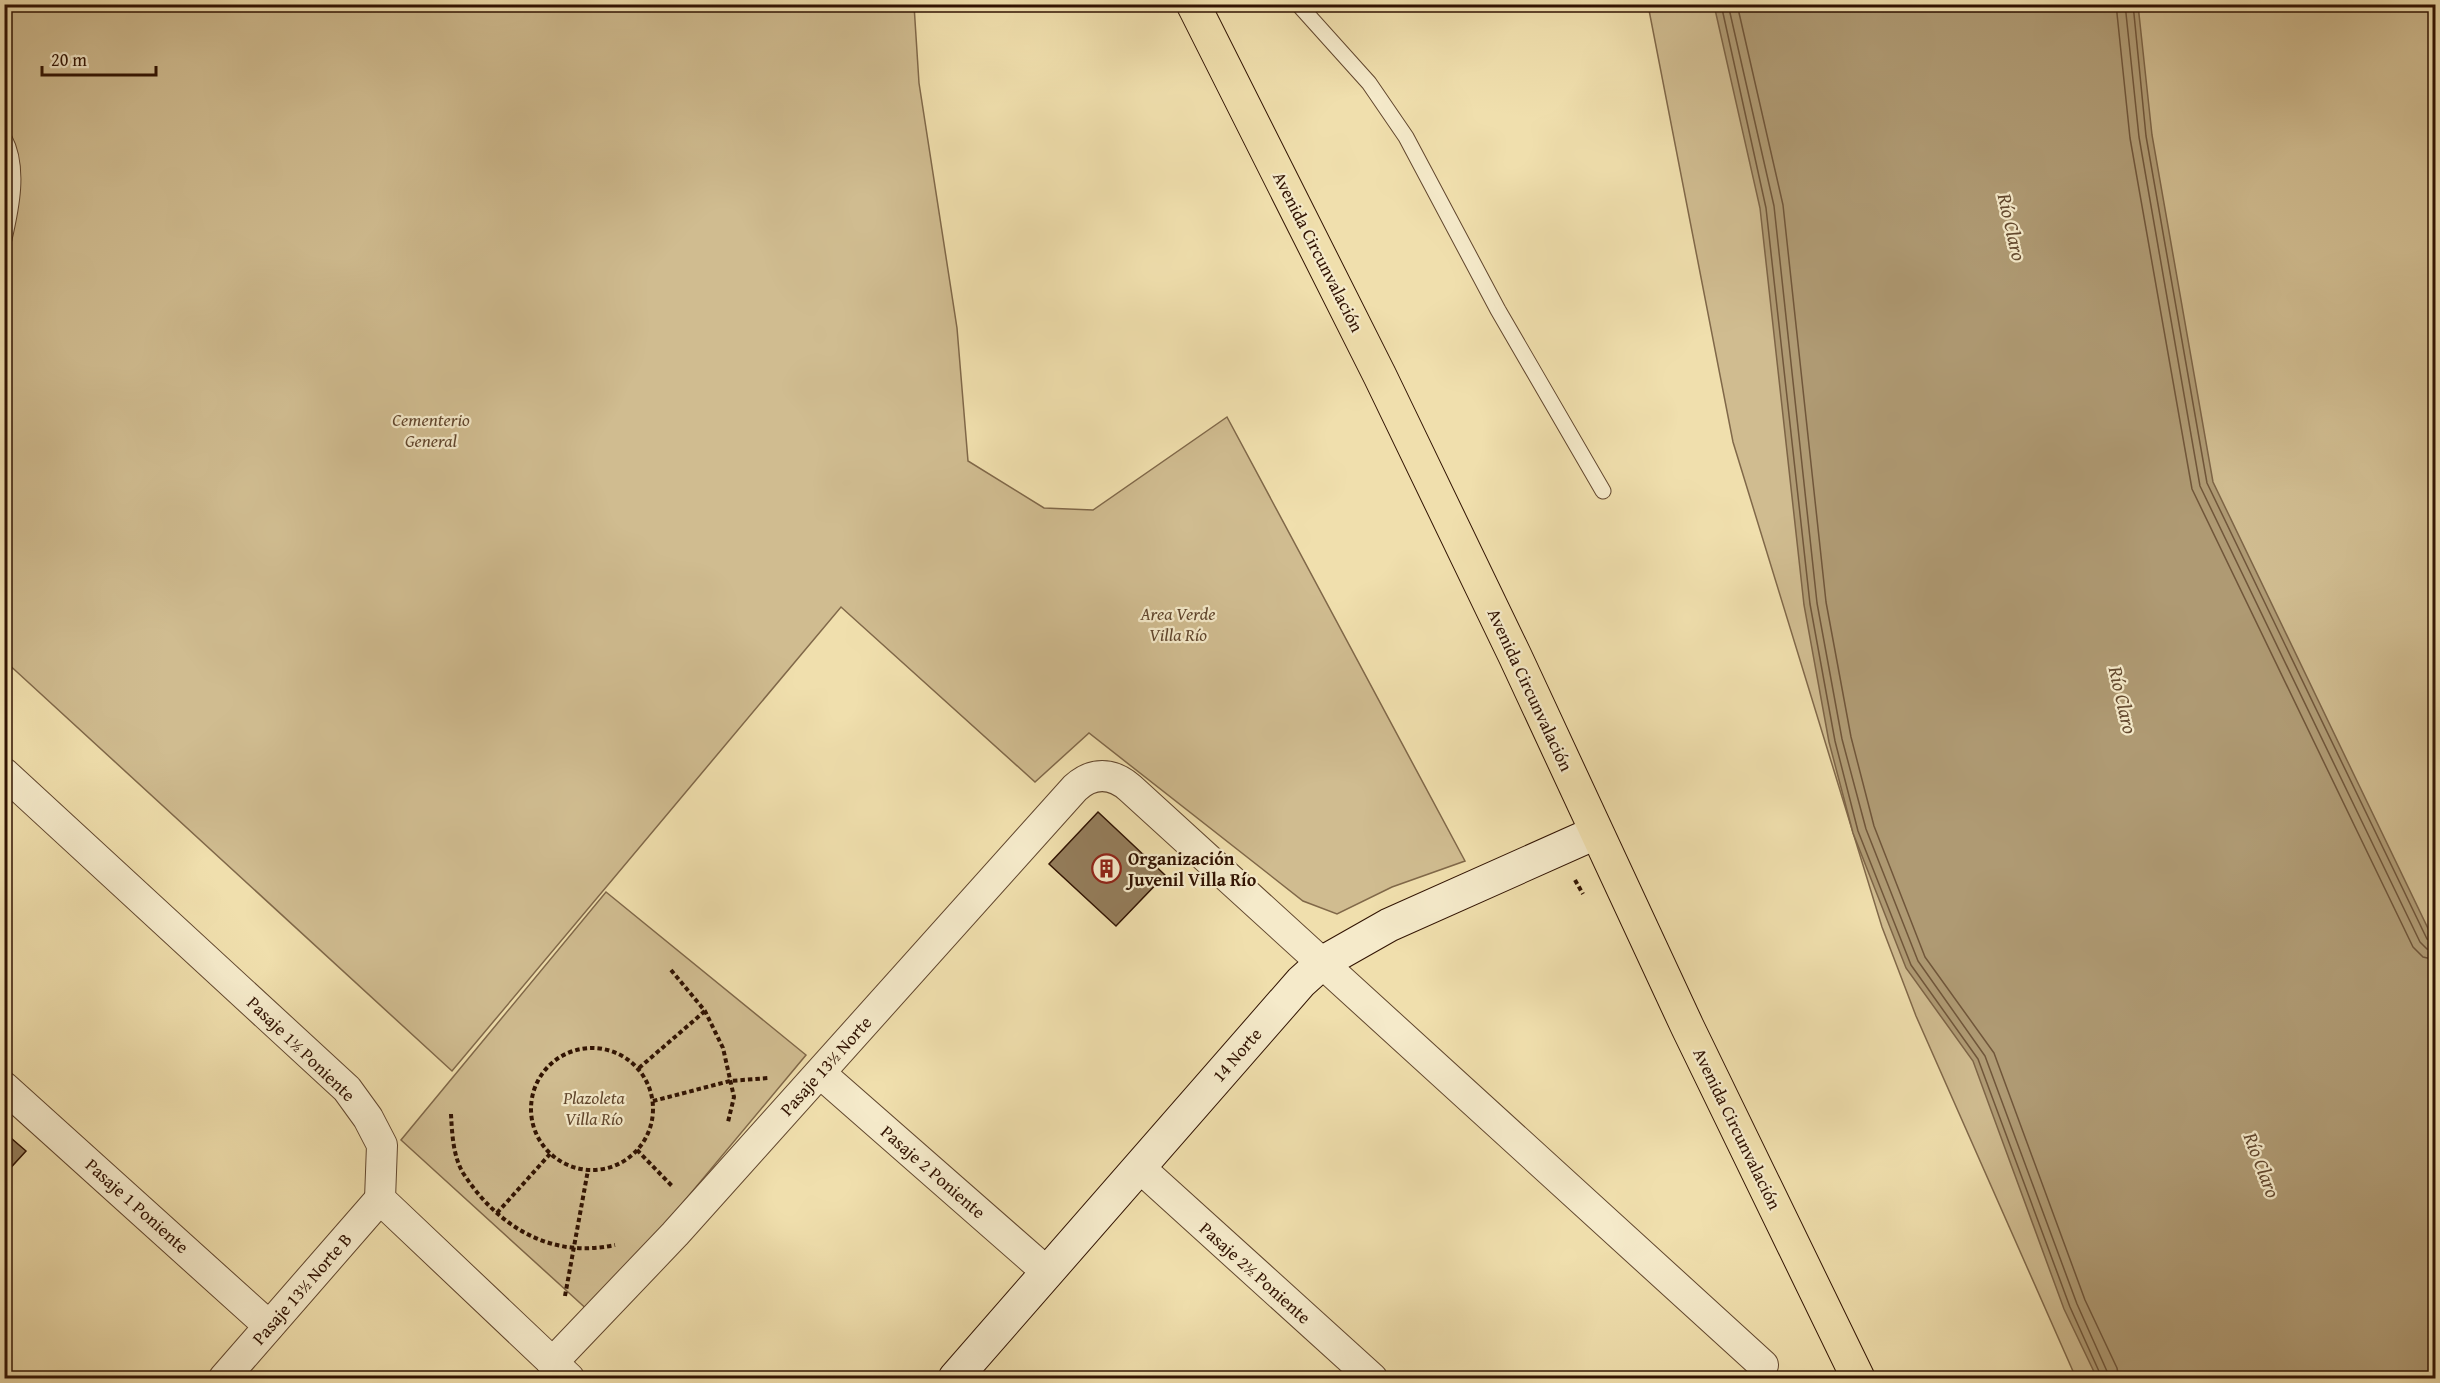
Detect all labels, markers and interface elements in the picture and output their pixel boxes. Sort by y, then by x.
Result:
scale bar [42,39,156,77]
text: 20 m [51,46,87,73]
street label: Avenida Circunvalación [1266,167,1371,337]
water label: Río Claro [1990,189,2034,264]
park label: Cementerio General [392,406,470,454]
park label: Area Verde Villa Río [1139,600,1216,648]
street label: Avenida Circunvalación [1481,604,1580,776]
water label: Río Claro [2101,662,2145,737]
place label: Organización Juvenil Villa Río [1125,845,1257,893]
building icon: Organización Juvenil Villa Río [1091,853,1123,885]
street label: Pasaje 1½ Poniente [241,990,362,1108]
street label: Pasaje 13½ Norte [773,1010,878,1122]
street label: 14 Norte [1205,1021,1268,1088]
street label: Avenida Circunvalación [1687,1043,1788,1214]
park label: Plazoleta Villa Río [562,1084,626,1132]
street label: Pasaje 2 Poniente [875,1118,992,1225]
water label: Río Claro [2236,1127,2288,1202]
street label: Pasaje 1 Poniente [80,1152,195,1260]
street label: Pasaje 2½ Poniente [1194,1215,1317,1330]
street label: Pasaje 13½ Norte B [245,1227,358,1351]

